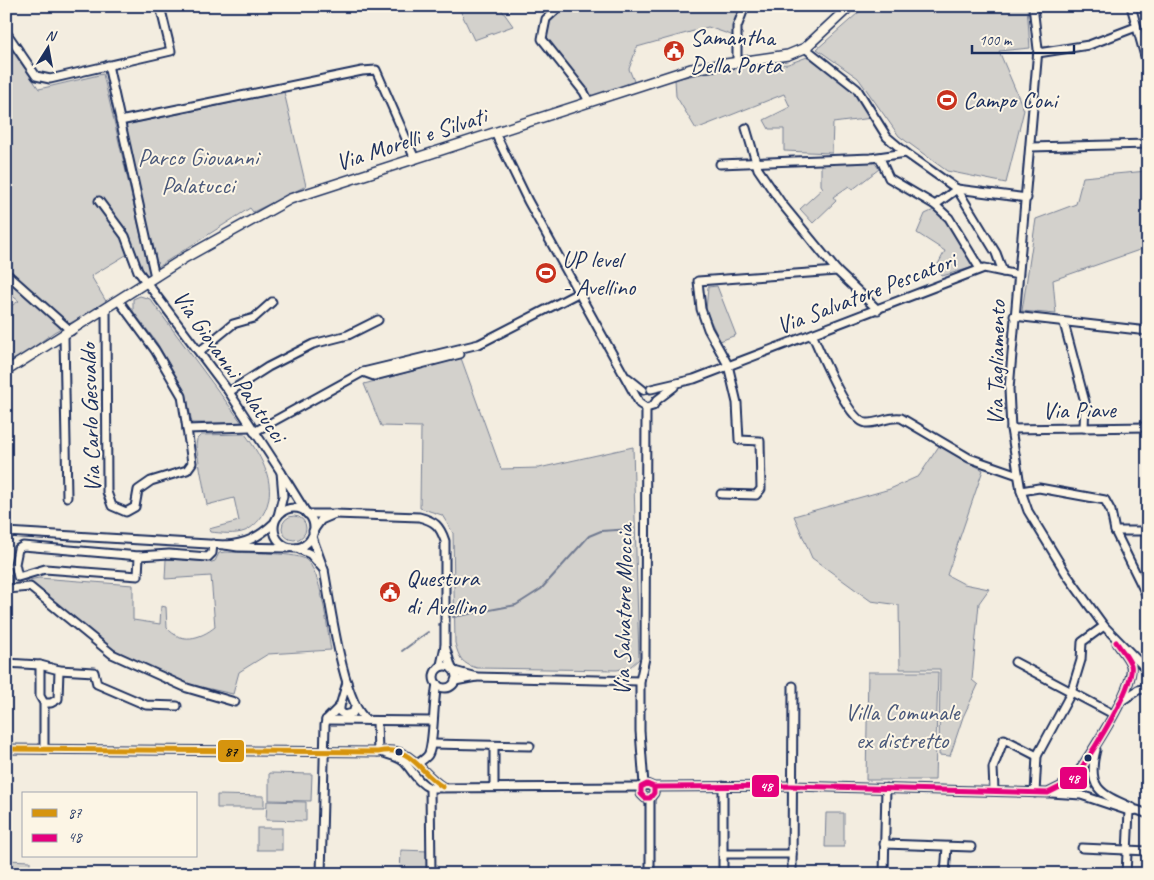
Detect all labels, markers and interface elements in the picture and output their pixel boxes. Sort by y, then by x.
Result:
north arrow [22,22,72,72]
place label: Samantha Della Porta [690,22,784,80]
scale bar [972,22,1074,54]
text: N [45,27,59,45]
text: 100 m [979,31,1013,50]
public building icon: Samantha Della Porta [662,39,686,63]
place label: Campo Coni [963,85,1059,115]
sports icon: Campo Coni [935,88,959,112]
street label: Via Morelli e Silvati [332,99,493,177]
park label: Parco Giovanni Palatucci [138,142,262,200]
place label: UP level - Avellino [562,244,637,302]
street label: Via Salvatore Pescatori [772,244,962,341]
sports icon: UP level - Avellino [534,261,558,285]
street label: Via Giovanni Palatucci [166,284,295,450]
street label: Via Tagliamento [980,299,1012,426]
street label: Via Carlo Gesualdo [72,340,108,493]
street label: Via Piave [1042,394,1118,426]
street label: Via Salvatore Moccia [607,522,640,696]
place label: Questura di Avellino [406,563,487,621]
public building icon: Questura di Avellino [378,580,402,604]
park label: Villa Comunale ex distretto [845,697,961,755]
line badge: 87 [217,739,245,763]
text: 87 [225,743,239,760]
unlabelled marker [394,747,404,757]
unlabelled marker [1083,753,1093,763]
line badge: 48 [1059,766,1088,790]
text: 48 [1067,770,1081,787]
line badge: 48 [751,774,780,798]
text: 48 [760,778,774,795]
legend [22,792,198,858]
text: 87 [68,804,83,823]
text: 48 [68,828,83,847]

